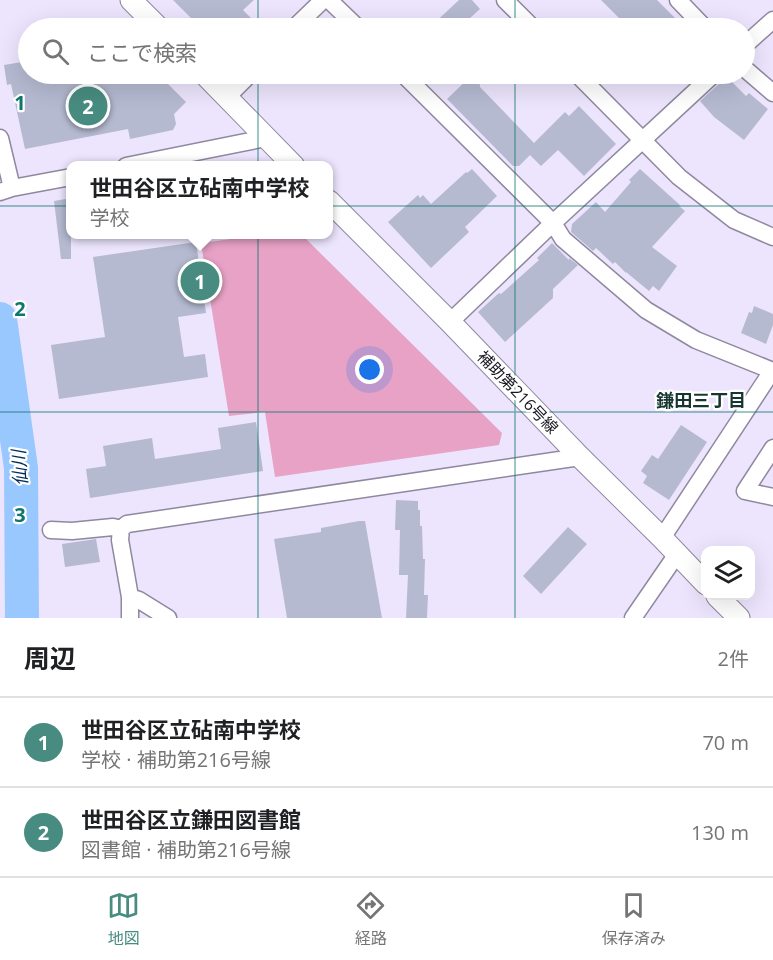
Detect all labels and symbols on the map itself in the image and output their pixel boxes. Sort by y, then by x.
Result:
pin: 2 [68,84,107,128]
text: 1 [14,89,26,116]
pin: 1 [180,258,220,304]
text: 2 [14,295,26,322]
street label: 補助第216号線 [473,346,563,438]
your location [355,355,384,384]
district label: 鎌田三丁目 [656,388,746,412]
water label: 仙川 [6,447,32,487]
text: 3 [14,501,26,528]

